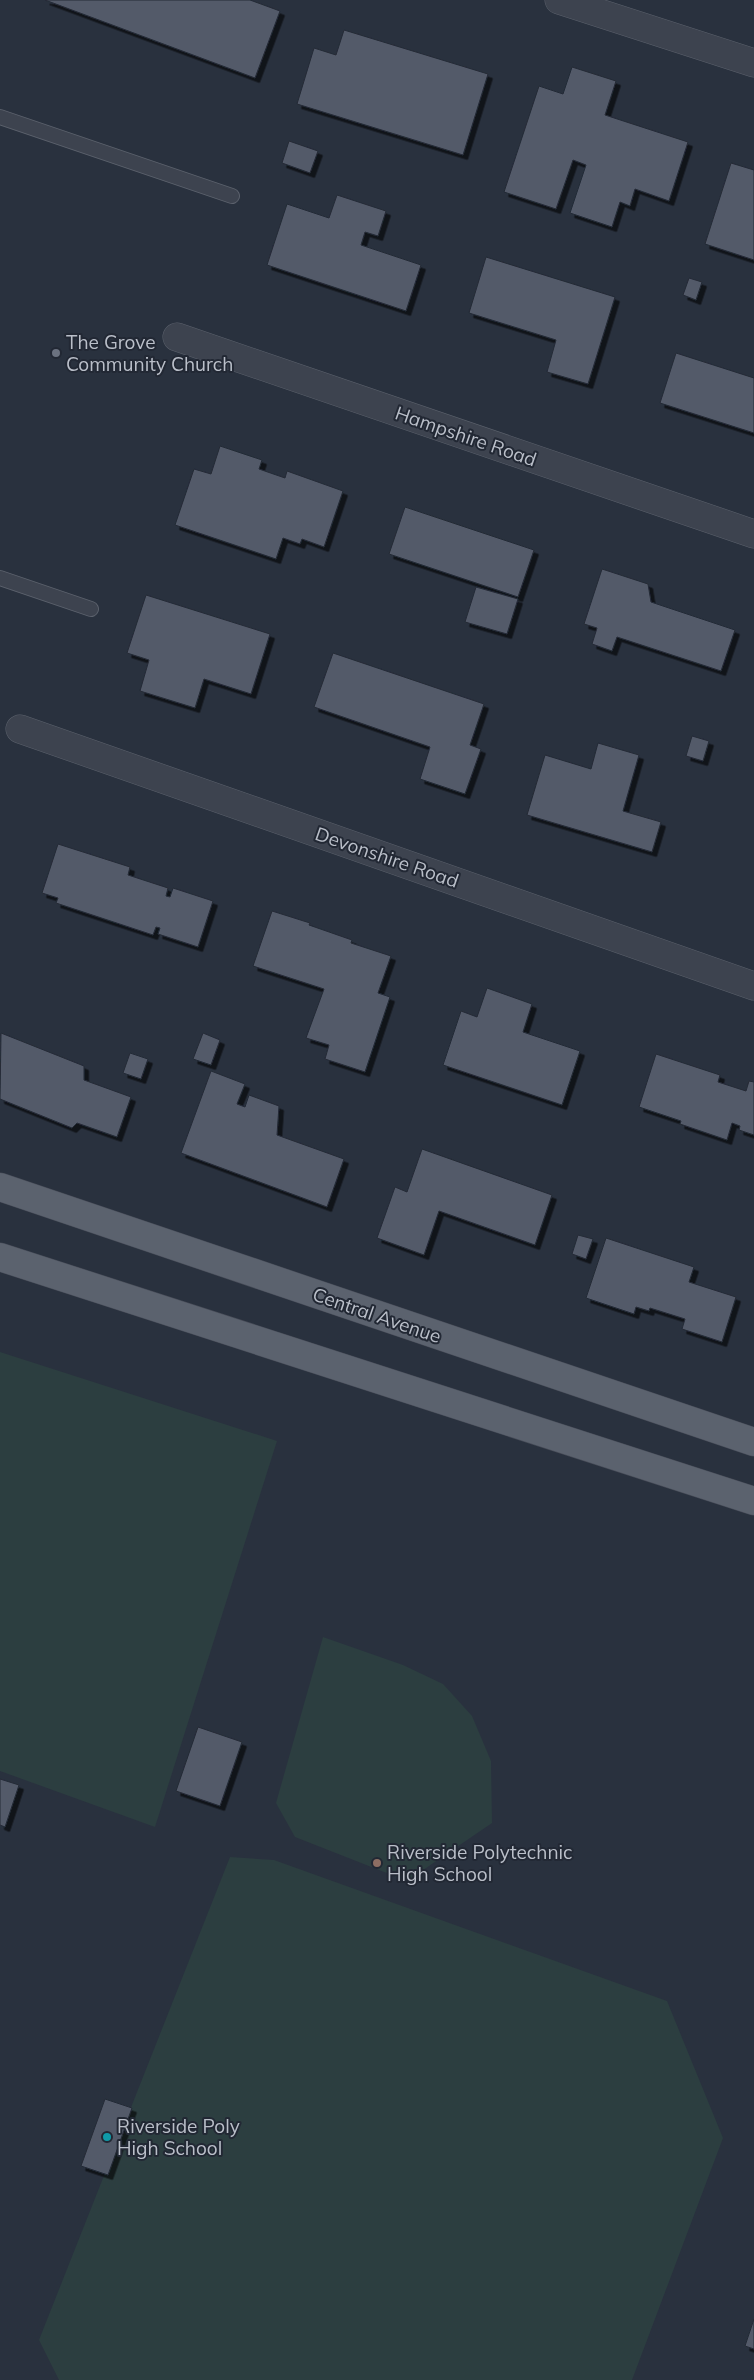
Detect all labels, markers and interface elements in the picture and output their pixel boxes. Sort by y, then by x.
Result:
place label: The Grove Community Church [66,330,233,376]
marker: The Grove Community Church [50,347,62,359]
street label: Hampshire Road [392,401,540,471]
street label: Devonshire Road [312,821,462,893]
street label: Central Avenue [310,1282,444,1348]
place label: Riverside Polytechnic High School [387,1840,572,1886]
marker: Riverside Polytechnic High School [371,1857,383,1869]
place label: Riverside Poly High School [117,2114,240,2160]
marker: Riverside Poly High School [101,2131,113,2143]

